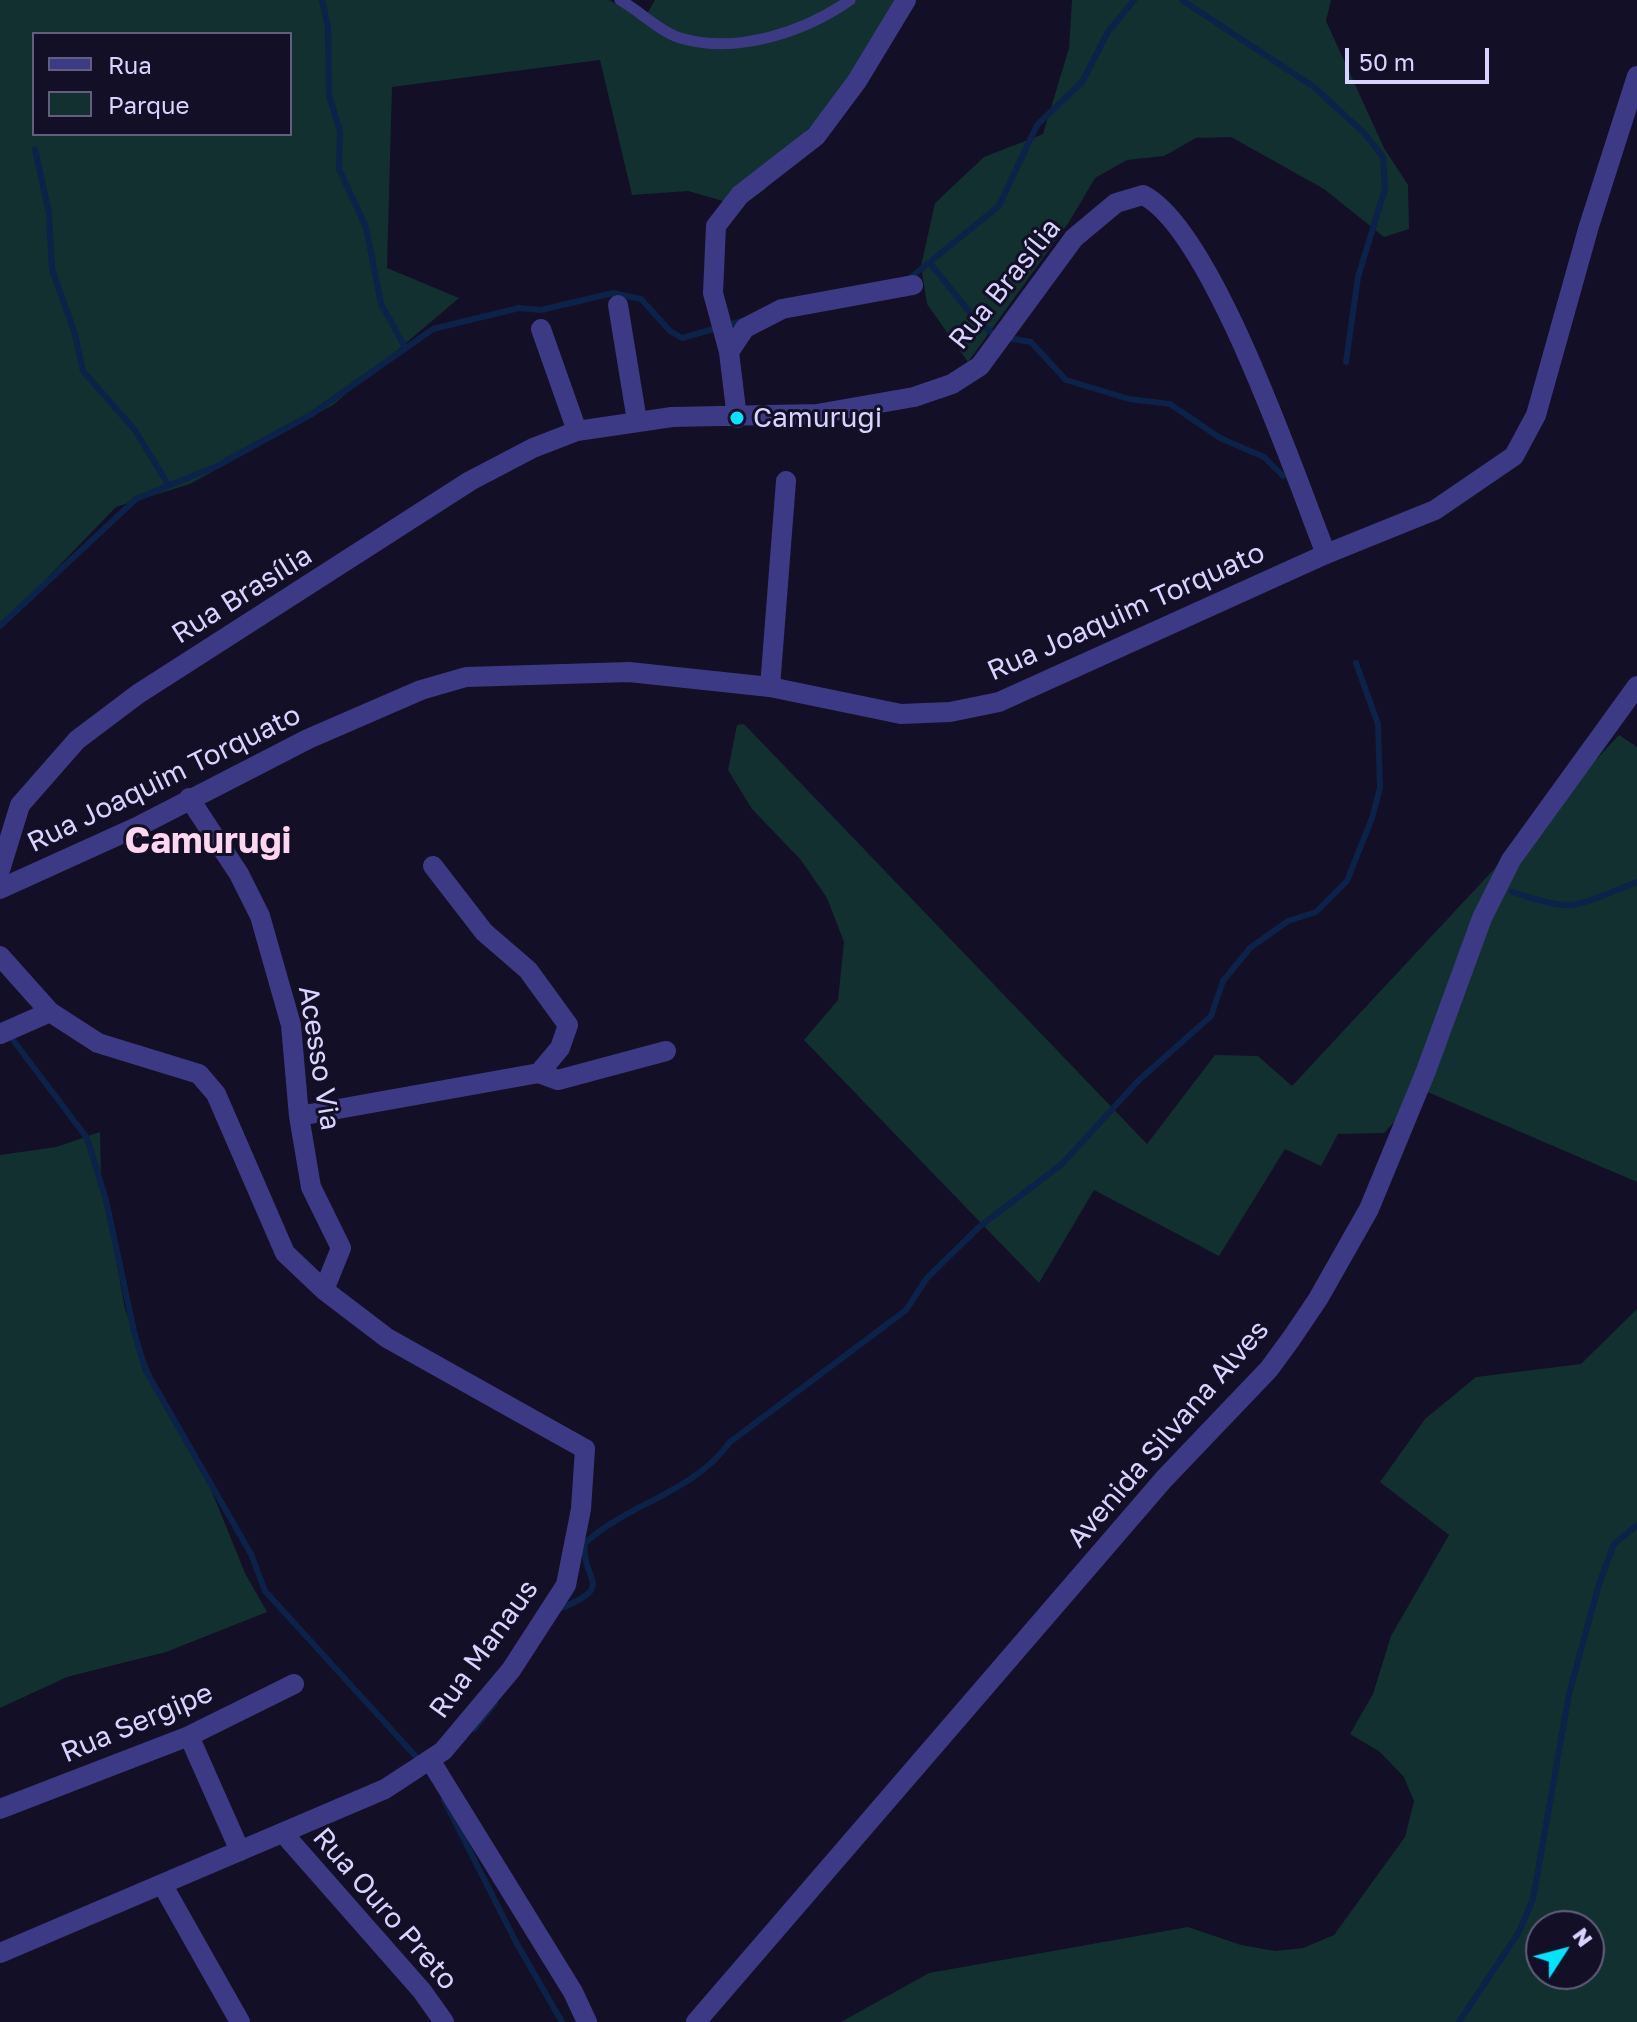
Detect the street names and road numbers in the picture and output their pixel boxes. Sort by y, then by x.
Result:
street label: Rua Brasília [942,212,1068,356]
street label: Rua Joaquim Torquato [982,536,1270,688]
street label: Rua Brasília [166,539,318,651]
street label: Rua Joaquim Torquato [22,698,306,860]
street label: Acesso Via [291,983,347,1133]
street label: Avenida Silvana Alves [1060,1313,1276,1555]
street label: Rua Manaus [423,1573,545,1725]
street label: Rua Sergipe [56,1676,218,1770]
street label: Rua Ouro Preto [306,1821,464,1997]

